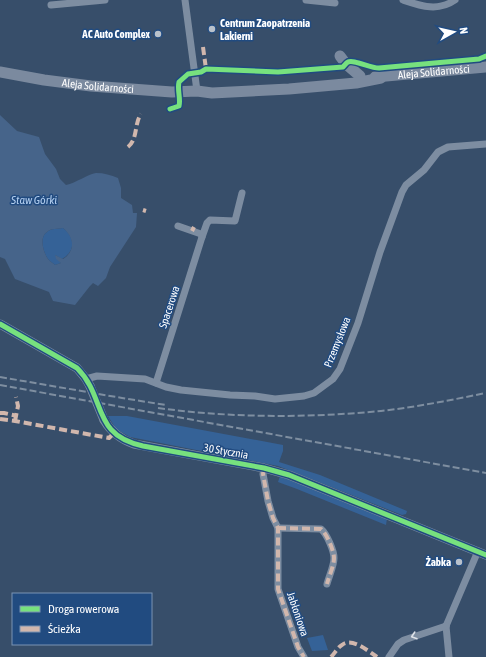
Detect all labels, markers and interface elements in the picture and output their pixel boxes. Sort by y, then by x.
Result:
north arrow [434,12,474,52]
place label: Centrum Zaopatrzenia Lakierni [220,17,310,42]
marker: Centrum Zaopatrzenia Lakierni [207,24,217,34]
text: N [458,27,470,35]
place label: AC Auto Complex [81,28,151,40]
marker: AC Auto Complex [153,29,163,39]
street label: Aleja Solidarności [397,62,470,81]
street label: Aleja Solidarności [61,76,134,95]
water label: Staw Górki [10,193,57,207]
street label: Spacerowa [157,284,181,330]
street label: Przemysłowa [321,315,353,369]
street label: 30 Stycznia [203,441,249,461]
place label: Żabka [426,556,451,568]
marker: Żabka [454,557,464,567]
street label: Jabłoniowa [285,590,311,638]
legend [12,593,152,645]
text: Droga rowerowa [48,602,119,616]
text: Ścieżka [48,622,81,636]
one-way arrow [411,631,418,640]

